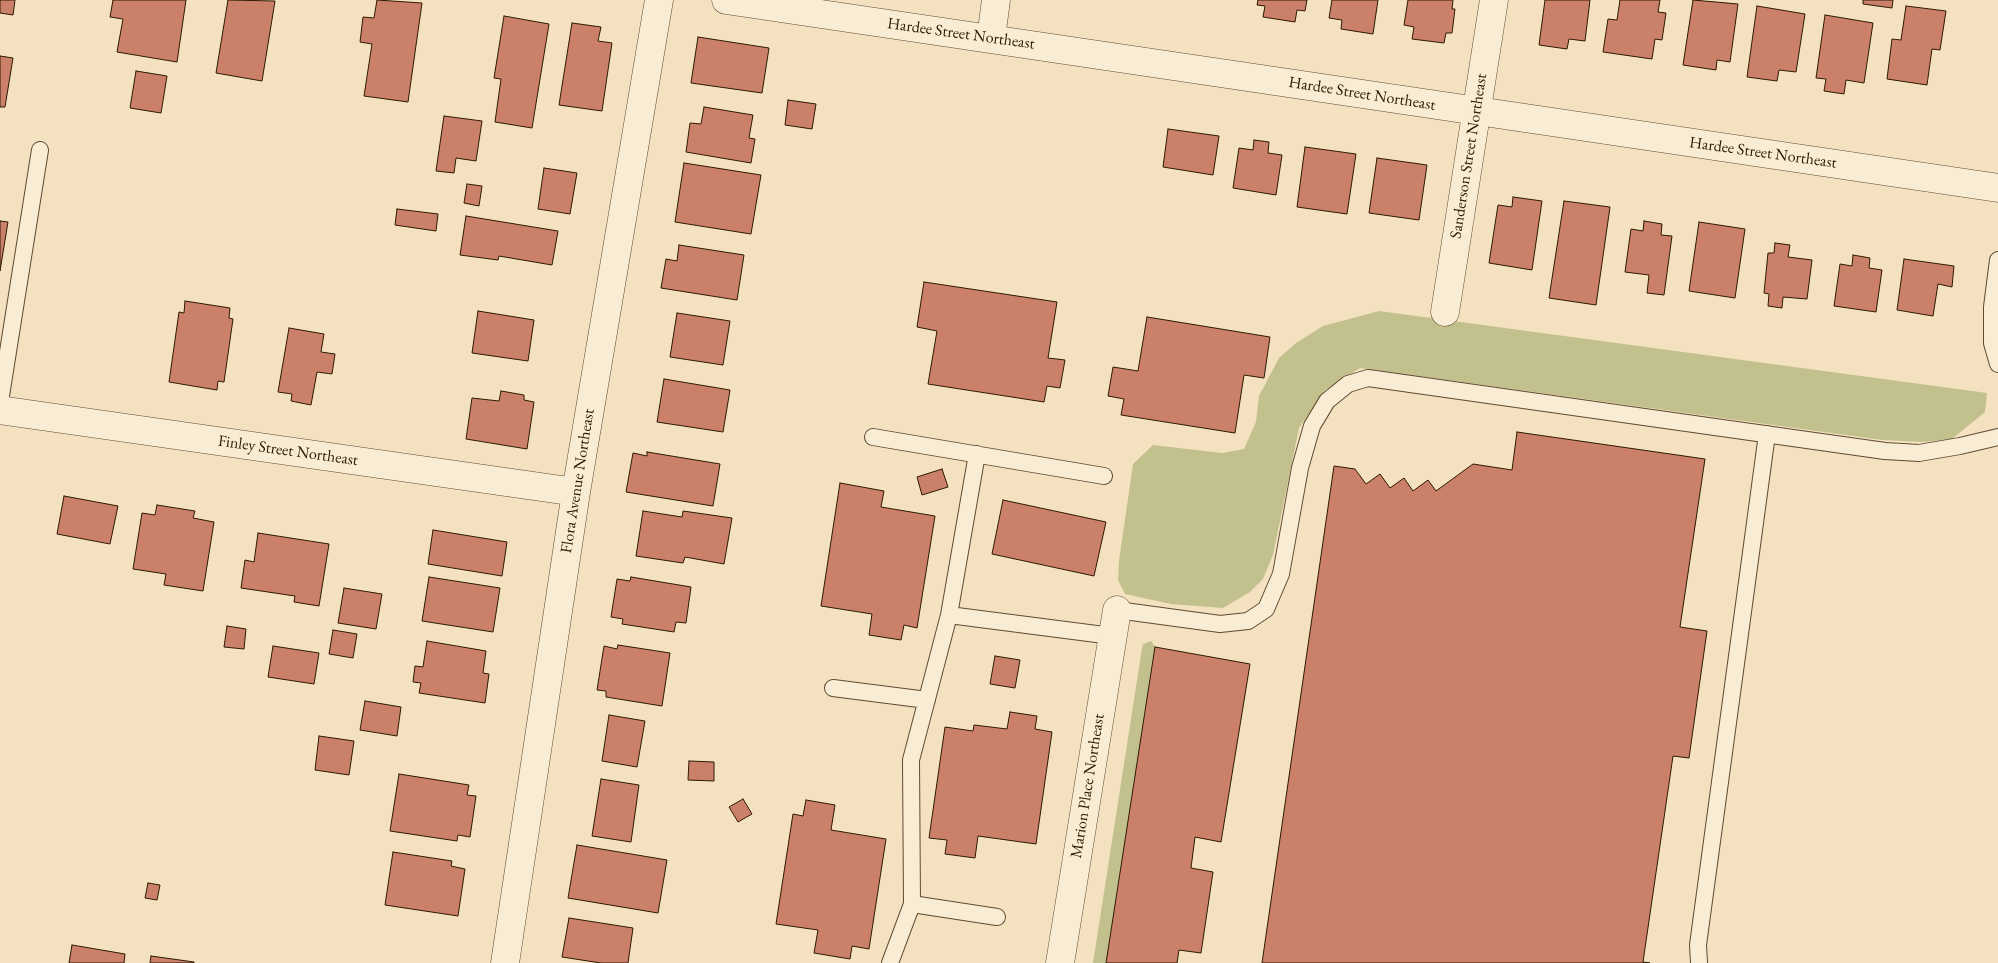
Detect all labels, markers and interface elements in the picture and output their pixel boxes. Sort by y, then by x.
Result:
street label: Hardee Street Northeast [886,14,1036,54]
street label: Sanderson Street Northeast [1446,72,1492,240]
street label: Hardee Street Northeast [1287,73,1437,115]
street label: Hardee Street Northeast [1688,133,1838,173]
street label: Flora Avenue Northeast [557,407,599,555]
street label: Finley Street Northeast [217,432,359,470]
street label: Marion Place Northeast [1067,712,1109,860]

